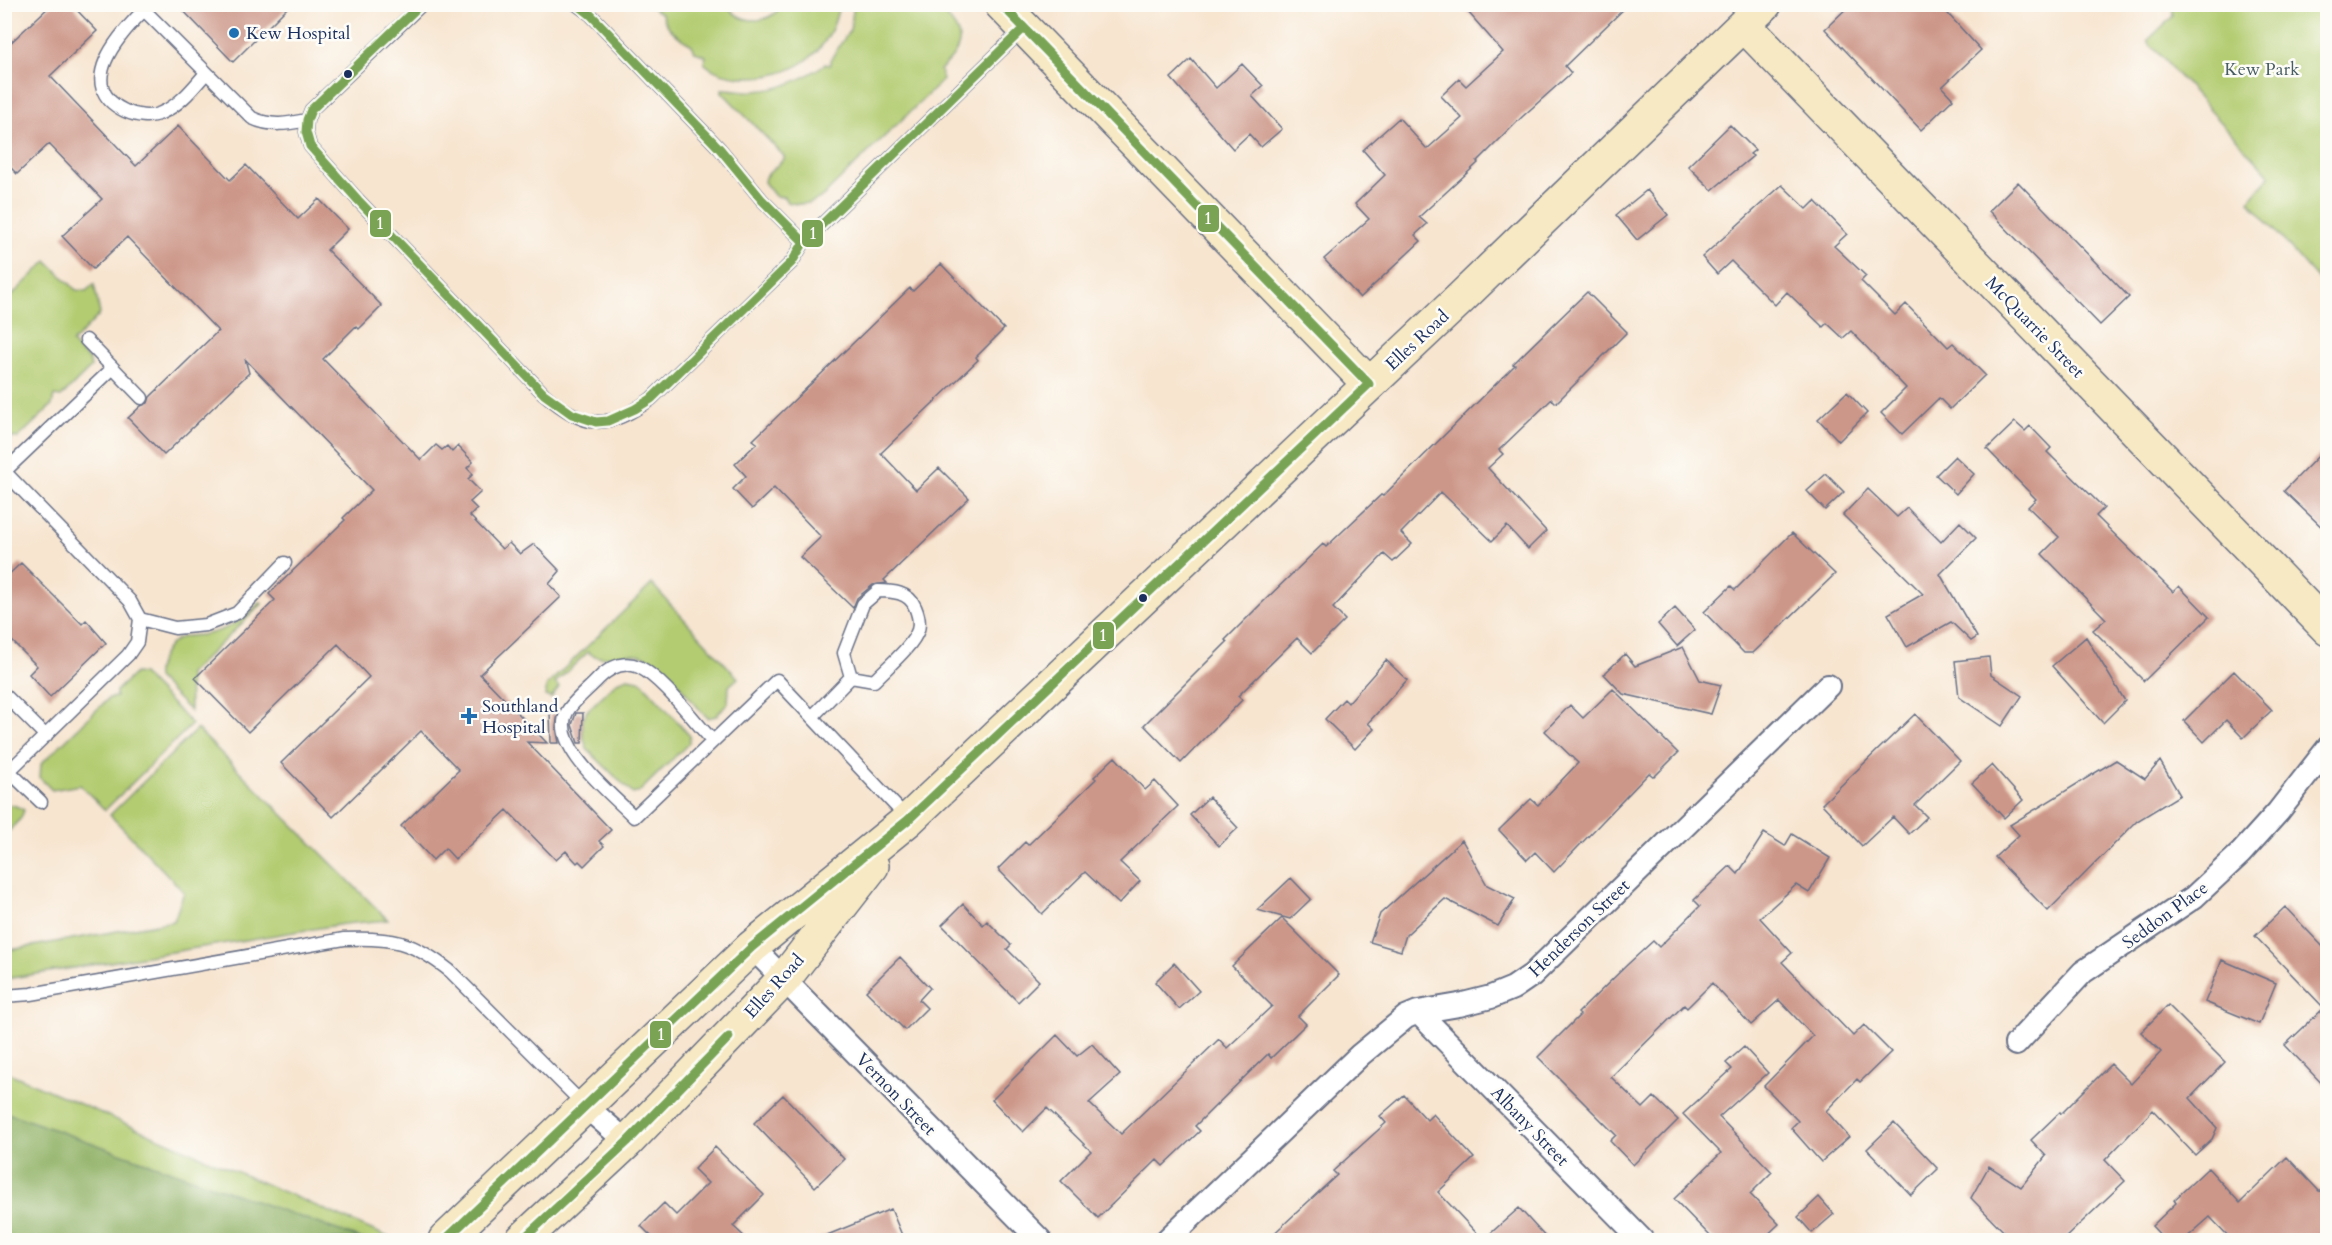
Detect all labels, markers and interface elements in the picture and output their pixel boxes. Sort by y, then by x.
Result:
place label: Kew Hospital [246,21,351,46]
marker: Kew Hospital [227,26,241,40]
park label: Kew Park [2224,57,2300,82]
unlabelled marker [342,68,354,80]
line badge: 1 [1197,204,1220,233]
text: 1 [1204,208,1212,230]
line badge: 1 [369,209,392,238]
text: 1 [376,213,384,235]
line badge: 1 [801,219,824,248]
text: 1 [809,223,817,245]
street label: McQuarrie Street [1980,271,2090,384]
street label: Elles Road [1380,304,1455,376]
unlabelled marker [1137,592,1149,604]
line badge: 1 [1092,621,1115,650]
text: 1 [1099,625,1107,647]
place label: Southland Hospital [482,694,559,740]
marker: Southland Hospital [460,707,478,725]
street label: Henderson Street [1523,873,1636,983]
street label: Seddon Place [2117,876,2213,955]
street label: Elles Road [739,948,810,1024]
line badge: 1 [649,1020,672,1049]
text: 1 [657,1024,665,1046]
street label: Vernon Street [850,1047,942,1141]
street label: Albany Street [1485,1081,1575,1172]

